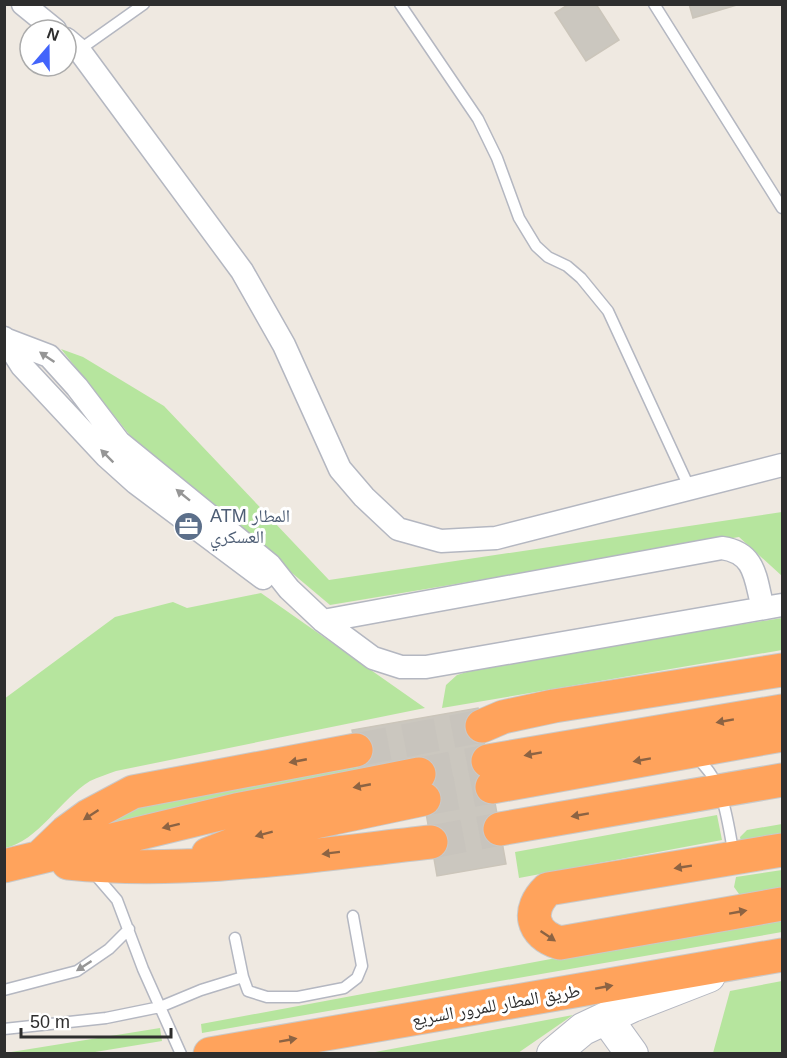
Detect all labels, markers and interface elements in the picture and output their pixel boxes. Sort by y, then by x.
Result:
north arrow [18,18,78,78]
text: N [45,24,61,44]
one-way arrow [40,351,56,363]
one-way arrow [100,450,114,464]
one-way arrow [175,489,191,502]
place label: ATM المطار العسكري [210,506,290,552]
office icon: ATM المطار العسكري [173,510,205,542]
one-way arrow [715,717,734,726]
one-way arrow [523,750,542,759]
one-way arrow [633,756,652,765]
one-way arrow [289,757,308,766]
one-way arrow [353,781,371,791]
one-way arrow [83,809,99,820]
one-way arrow [570,811,589,820]
one-way arrow [162,822,180,832]
one-way arrow [255,830,273,839]
one-way arrow [322,848,341,858]
one-way arrow [674,863,693,872]
one-way arrow [729,907,748,916]
one-way arrow [539,931,556,942]
one-way arrow [76,960,92,971]
street label: طريق المطار للمرور السريع [410,980,582,1032]
one-way arrow [595,982,614,991]
scale bar [21,1001,171,1039]
text: 50 m [30,1012,70,1032]
one-way arrow [279,1036,298,1045]

